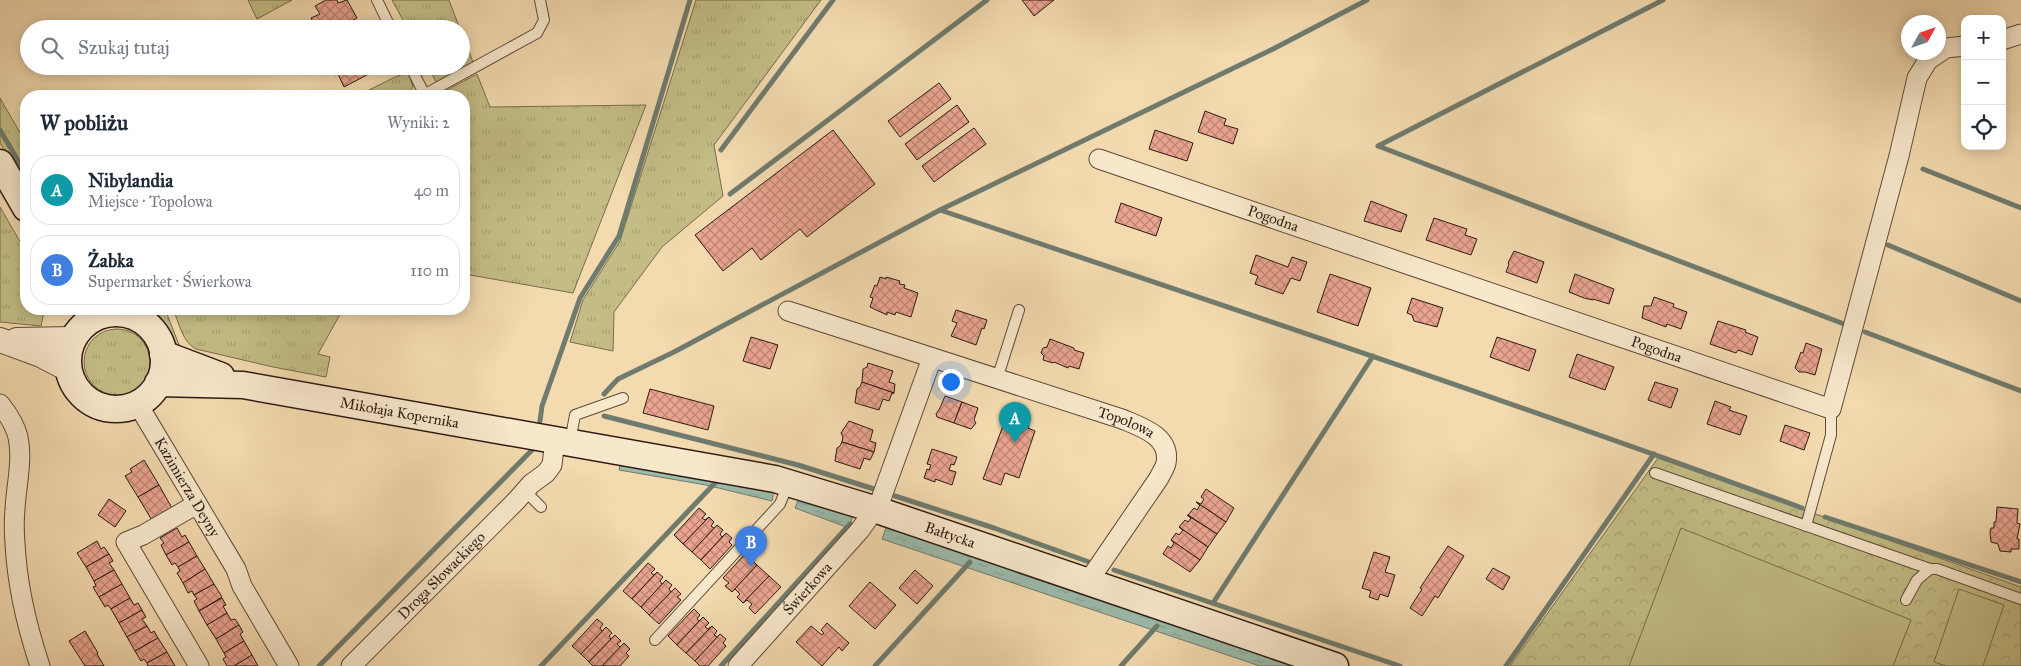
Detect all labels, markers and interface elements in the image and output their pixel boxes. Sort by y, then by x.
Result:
north arrow [1901,15,1946,60]
map controls [1961,15,2006,150]
button: + [1961,15,2006,60]
search box [20,20,470,75]
icon: search [38,34,66,62]
text: Szukaj tutaj [78,36,170,59]
button: − [1961,60,2006,105]
button: locate [1961,105,2006,150]
text: W pobliżu [40,110,128,136]
text: Wyniki: 2 [387,113,450,132]
text: Nibylandia [88,169,173,192]
text: A [52,181,62,200]
text: 40 m [414,181,449,200]
text: Miejsce · Topolowa [88,192,213,211]
street label: Pogodna [1245,201,1302,236]
text: Żabka [88,249,134,272]
text: B [52,261,62,280]
text: 110 m [410,261,449,280]
text: Supermarket · Świerkowa [88,272,252,291]
street label: Pogodna [1629,332,1685,367]
your location [938,369,964,395]
street label: Mikołaja Kopernika [339,393,461,432]
pin: A [999,402,1031,443]
street label: Topolowa [1096,403,1159,442]
street label: Kazimierza Deyny [151,434,224,541]
street label: Bałtycka [922,518,978,552]
pin: B [735,526,767,567]
street label: Droga Słowackiego [394,528,489,623]
street label: Świerkowa [778,558,836,619]

